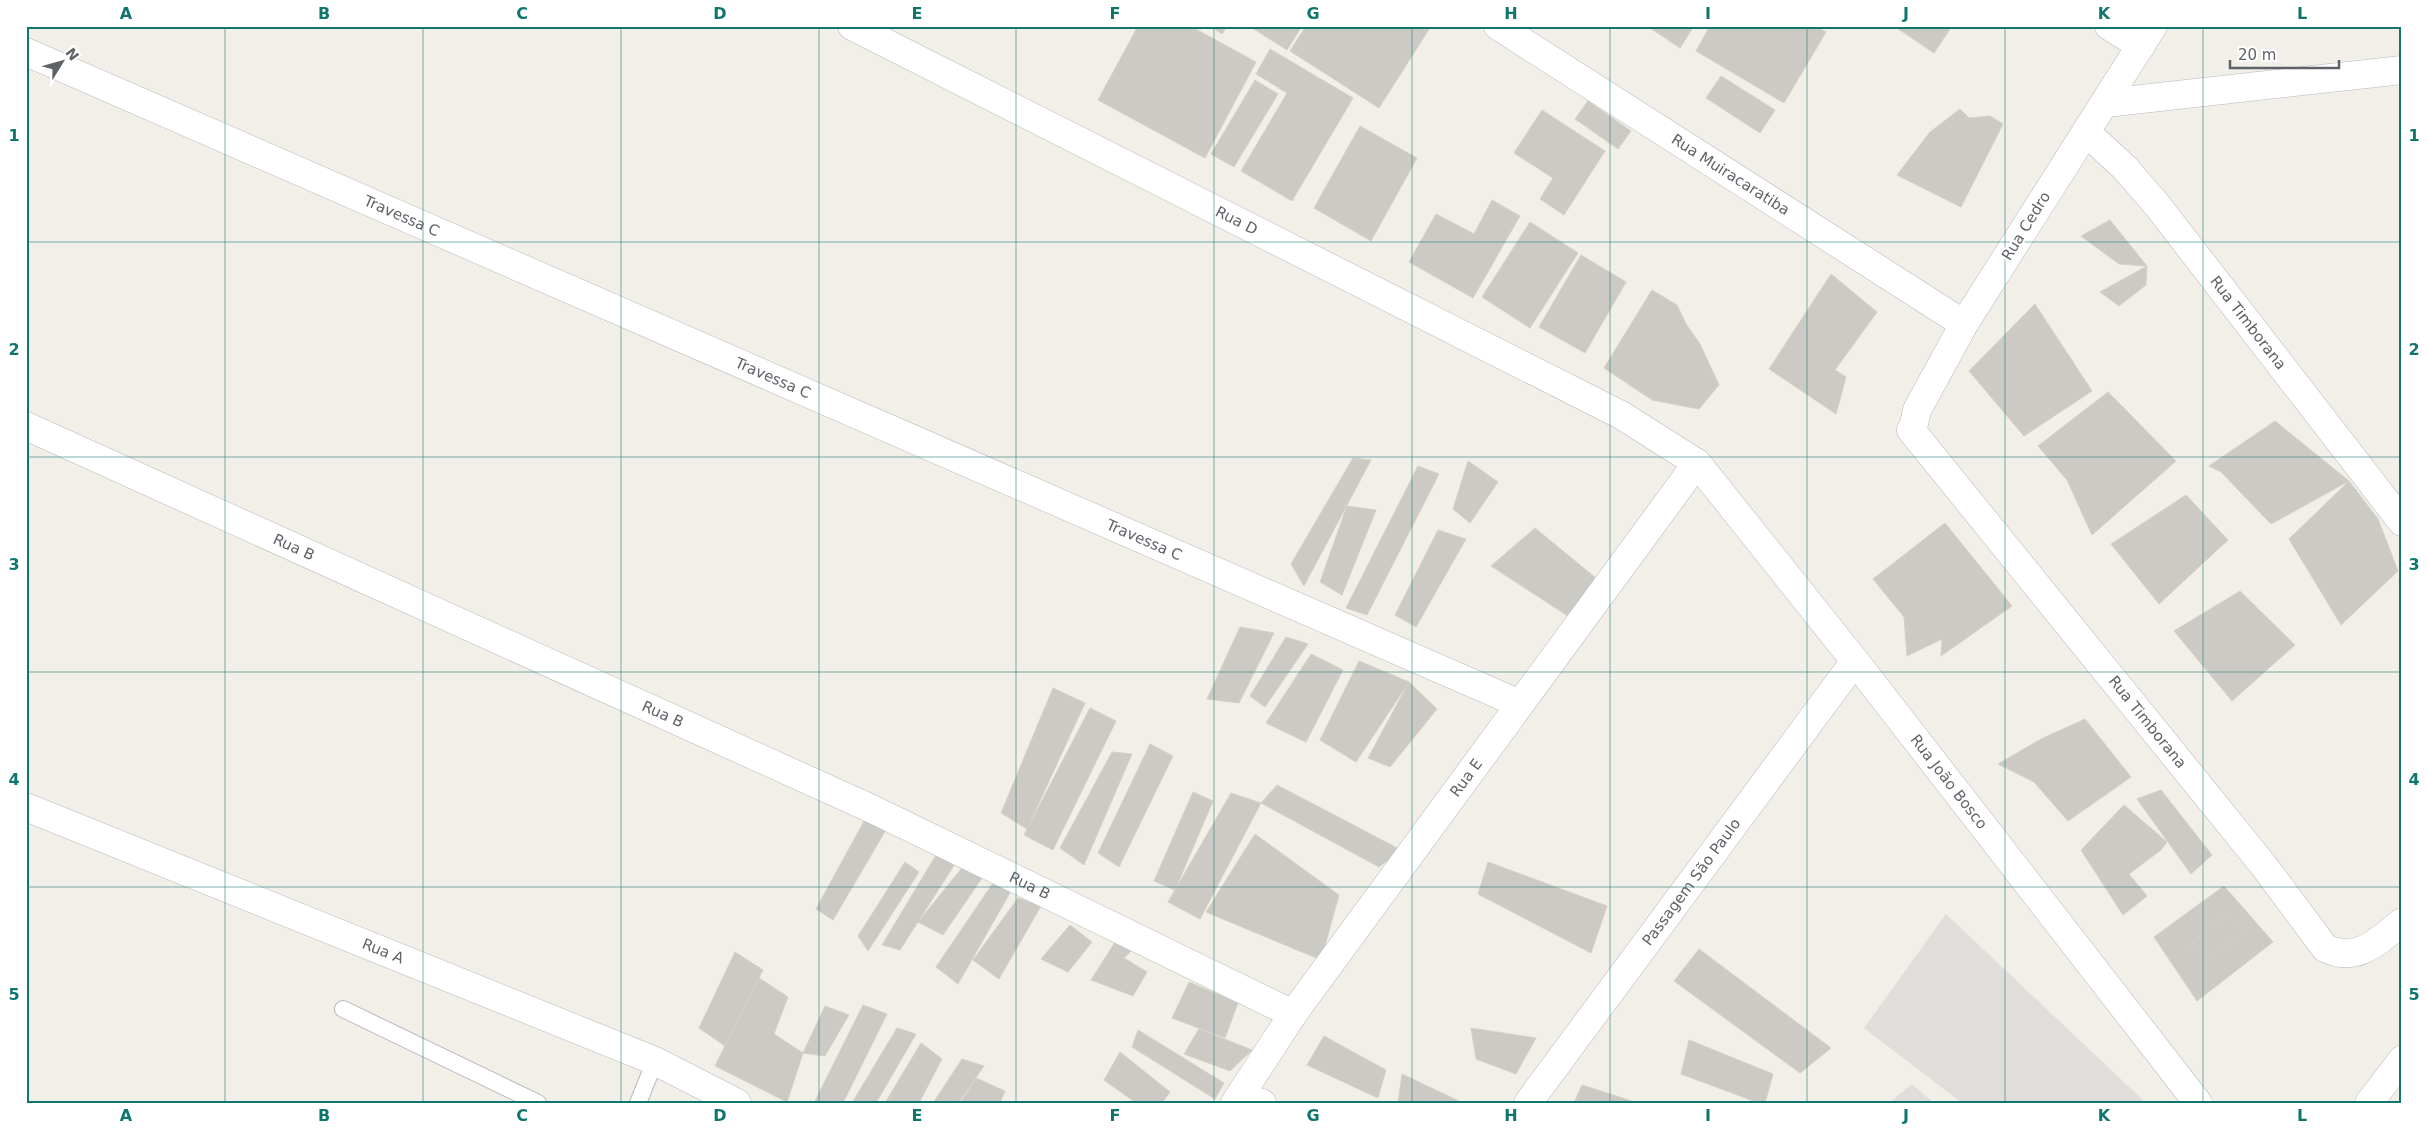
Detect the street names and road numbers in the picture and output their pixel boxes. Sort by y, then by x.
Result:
street label: Rua Muiracaratiba [1668,130,1793,219]
street label: Rua Cedro [1998,188,2054,264]
street label: Travessa C [360,191,442,240]
street label: Rua D [1213,202,1261,239]
street label: Rua Timborana [2206,272,2290,373]
street label: Travessa C [732,353,813,402]
street label: Travessa C [1103,515,1185,564]
street label: Rua B [270,530,317,564]
street label: Rua Timborana [2105,672,2190,772]
street label: Rua B [639,697,686,731]
street label: Rua João Bosco [1907,731,1991,833]
street label: Rua E [1446,755,1486,800]
street label: Passagem São Paulo [1639,815,1745,949]
street label: Rua B [1006,868,1053,903]
street label: Rua A [359,935,407,968]

